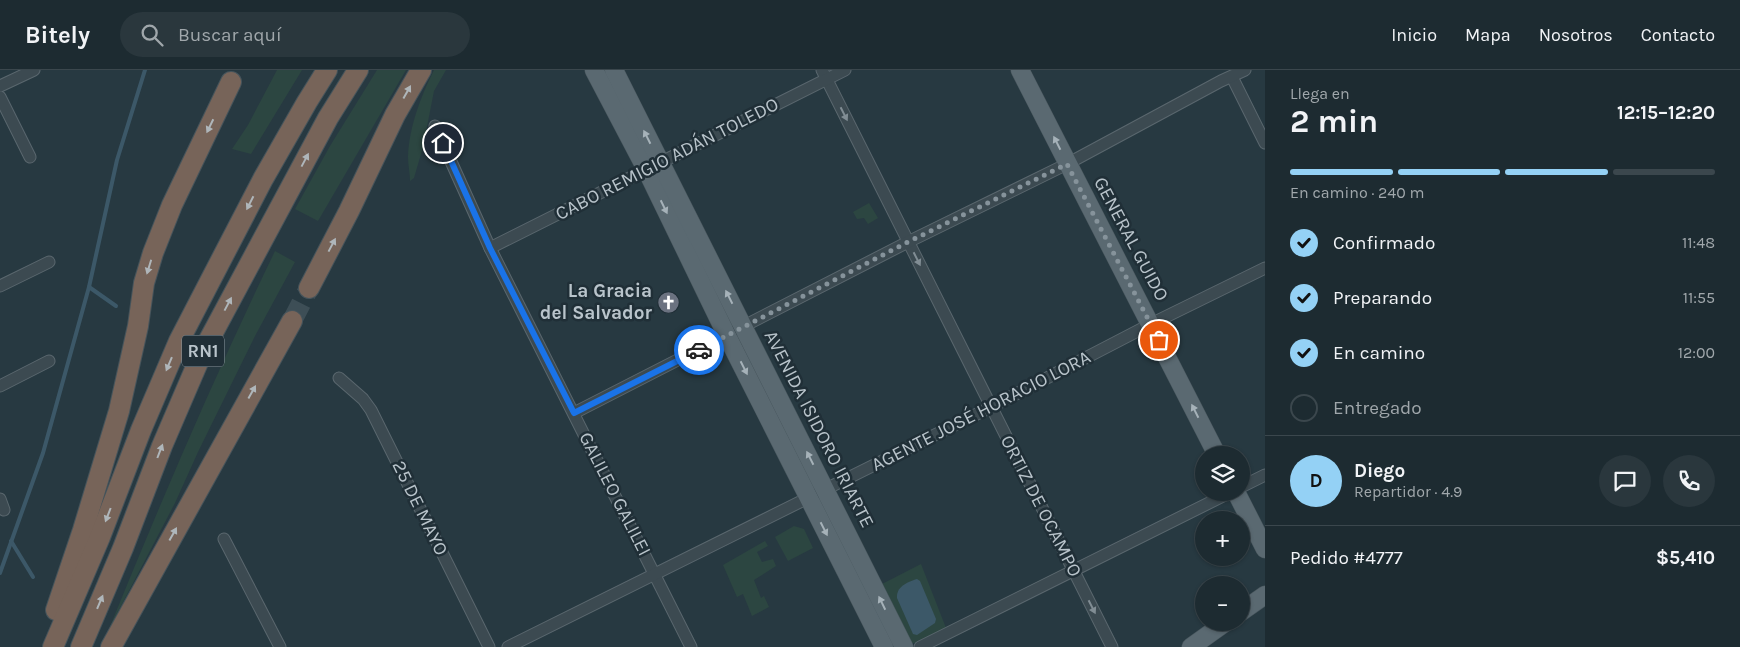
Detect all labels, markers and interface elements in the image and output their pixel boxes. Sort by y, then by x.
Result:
search box [120,12,470,57]
text: Bitely [25,21,90,49]
icon: search [138,21,166,49]
text: Buscar aquí [178,24,282,46]
text: Inicio [1391,24,1437,46]
text: Mapa [1465,24,1511,46]
text: Nosotros [1539,24,1613,46]
text: Contacto [1641,24,1715,46]
text: Llega en [1290,84,1350,103]
one-way arrow [403,86,412,99]
street label: CABO REMIGIO ADÁN TOLEDO [551,92,782,225]
text: 12:15–12:20 [1617,102,1715,124]
text: 2 min [1290,103,1378,140]
one-way arrow [839,106,848,121]
one-way arrow [206,119,214,133]
pin [422,122,464,164]
icon: home [429,129,457,157]
one-way arrow [643,129,651,144]
one-way arrow [1052,135,1061,150]
one-way arrow [301,153,309,168]
street label: GENERAL GUIDO [1089,173,1173,305]
text: En camino · 240 m [1290,183,1425,202]
one-way arrow [246,196,254,210]
one-way arrow [660,200,668,214]
icon: check [1290,229,1318,257]
text: Confirmado [1333,232,1435,254]
text: 11:48 [1682,233,1715,252]
one-way arrow [328,238,336,252]
one-way arrow [913,252,921,266]
one-way arrow [145,259,152,274]
place label: La Gracia del Salvador [540,280,653,324]
icon: check [1290,284,1318,312]
text: Preparando [1333,287,1432,309]
text: 11:55 [1683,288,1715,307]
church icon: La Gracia del Salvador [656,290,680,314]
one-way arrow [725,290,733,304]
one-way arrow [224,297,232,311]
pin [1138,319,1180,361]
courier [674,325,724,375]
icon: bag [1145,326,1173,354]
street label: AVENIDA ISIDORO IRIARTE [760,327,878,531]
road number: RN1 [182,336,224,366]
icon: car [685,336,713,364]
icon: check [1290,339,1318,367]
text: En camino [1333,342,1425,364]
text: 12:00 [1678,343,1715,362]
street label: AGENTE JOSÉ HORACIO LORA [867,345,1094,476]
one-way arrow [165,357,173,371]
one-way arrow [740,361,748,375]
one-way arrow [248,385,257,398]
text: Entregado [1333,397,1422,419]
one-way arrow [1191,404,1199,419]
street label: GALILEO GALILEI [574,428,656,560]
street label: ORTIZ DE OCAMPO [996,432,1086,580]
one-way arrow [156,443,164,458]
map controls [1195,446,1250,631]
button: layers [1195,446,1250,501]
one-way arrow [806,451,814,465]
button: chat [1599,455,1651,507]
button: phone [1663,455,1715,507]
street label: 25 DE MAYO [388,457,452,559]
text: Diego [1354,460,1405,482]
text: D [1309,470,1323,492]
text: Repartidor · 4.9 [1354,482,1462,501]
one-way arrow [104,507,112,522]
button: + [1195,511,1250,566]
one-way arrow [820,522,828,536]
one-way arrow [169,526,177,541]
text: Pedido #4777 [1290,547,1403,569]
text: $5,410 [1656,547,1715,569]
button: − [1195,576,1250,631]
one-way arrow [96,594,104,609]
one-way arrow [878,596,886,611]
one-way arrow [1088,600,1096,614]

